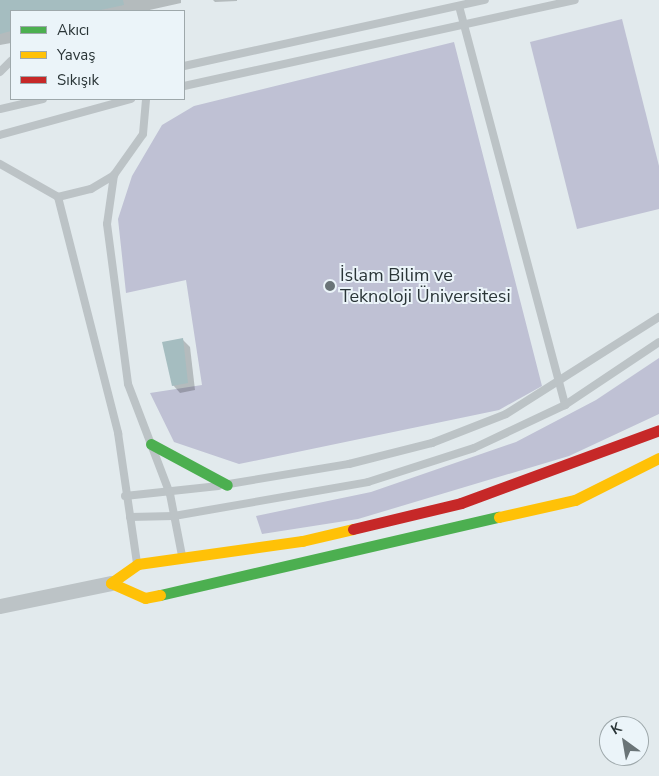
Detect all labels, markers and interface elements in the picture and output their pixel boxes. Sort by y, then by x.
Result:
legend [10,10,185,100]
text: Akıcı [57,20,89,40]
text: Yavaş [57,45,95,65]
text: Sıkışık [57,70,99,90]
place label: İslam Bilim ve Teknoloji Üniversitesi [340,265,511,308]
marker: İslam Bilim ve Teknoloji Üniversitesi [324,280,336,292]
north arrow [599,716,649,766]
text: K [607,718,625,739]

